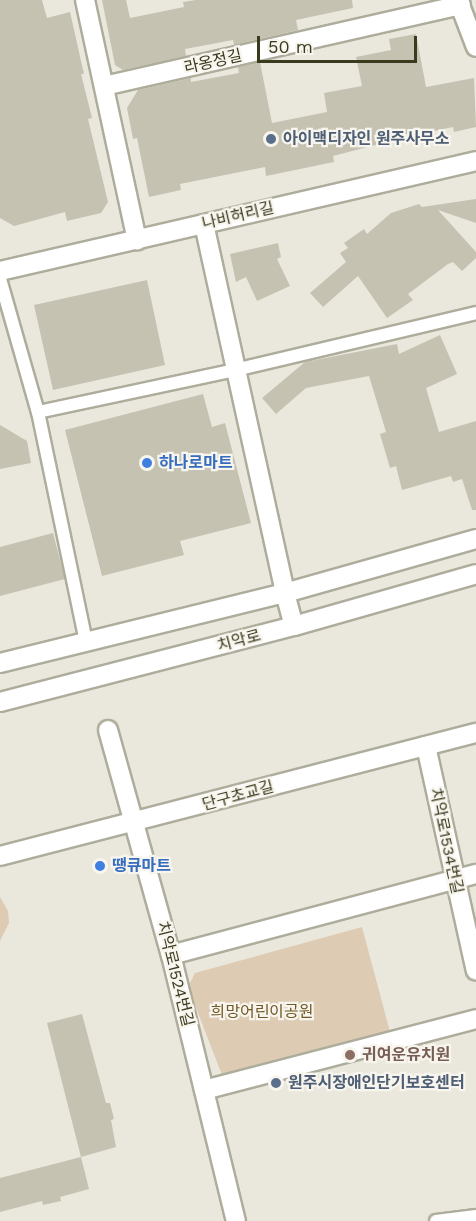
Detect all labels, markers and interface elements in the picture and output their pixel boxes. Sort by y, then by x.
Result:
scale bar [260,24,420,62]
text: 50 m [268,36,313,57]
street label: 라옹정길 [182,46,244,78]
place label: 아이맥디자인 원주사무소 [283,129,449,149]
marker: 아이맥디자인 원주사무소 [264,132,278,146]
street label: 나비허리길 [200,198,276,234]
place label: 하나로마트 [159,453,233,473]
marker: 하나로마트 [140,456,154,470]
street label: 치악로 [215,626,263,656]
street label: 단구초교길 [200,777,276,815]
street label: 치악로1534번길 [425,786,467,896]
place label: 땡큐마트 [112,856,171,876]
marker: 땡큐마트 [93,859,107,873]
street label: 치악로1524번길 [153,919,197,1029]
park label: 희망어린이공원 [210,1002,314,1022]
place label: 귀여운유치원 [362,1045,450,1065]
marker: 귀여운유치원 [343,1048,357,1062]
place label: 원주시장애인단기보호센터 [288,1073,465,1093]
marker: 원주시장애인단기보호센터 [269,1076,283,1090]

